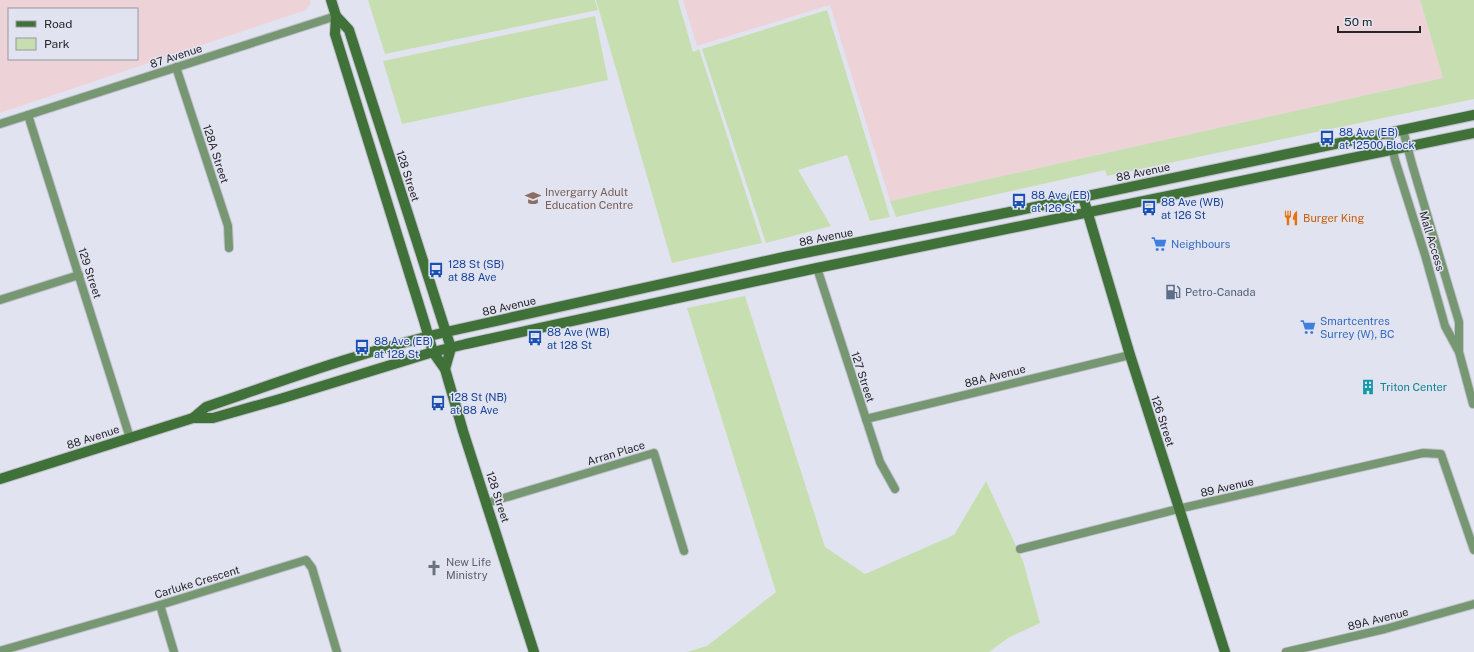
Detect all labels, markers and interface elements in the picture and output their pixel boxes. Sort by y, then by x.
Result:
legend [8,8,138,60]
scale bar [1338,8,1420,34]
text: 50 m [1344,15,1372,29]
text: Road [44,17,72,31]
text: Park [44,37,70,51]
street label: 87 Avenue [148,42,204,70]
street label: 128A Street [201,123,231,185]
place label: 88 Ave (EB) at 12500 Block [1339,126,1415,151]
bus stop icon: 88 Ave (EB) at 12500 Block [1318,129,1336,147]
street label: 128 Street [394,149,422,203]
street label: 88 Avenue [1115,160,1171,184]
place label: Invergarry Adult Education Centre [545,186,633,211]
school or university icon: Invergarry Adult Education Centre [524,189,542,207]
place label: 88 Ave (EB) at 126 St [1031,189,1090,214]
bus stop icon: 88 Ave (EB) at 126 St [1010,192,1028,210]
place label: 88 Ave (WB) at 126 St [1161,196,1224,221]
bus stop icon: 88 Ave (WB) at 126 St [1140,199,1158,217]
restaurant icon: Burger King [1282,209,1300,227]
street label: Mall Access [1417,210,1447,273]
place label: Burger King [1303,212,1364,224]
street label: 88 Avenue [798,226,854,248]
supermarket icon: Neighbours [1150,235,1168,253]
place label: Neighbours [1171,238,1231,250]
street label: 129 Street [76,246,104,300]
place label: 128 St (SB) at 88 Ave [448,258,504,283]
bus stop icon: 128 St (SB) at 88 Ave [427,261,445,279]
fuel station icon: Petro-Canada [1164,283,1182,301]
place label: Petro-Canada [1185,286,1256,298]
street label: 88 Avenue [481,294,537,318]
place label: Smartcentres Surrey (W), BC [1320,315,1395,340]
supermarket icon: Smartcentres Surrey (W), BC [1299,318,1317,336]
place label: 88 Ave (WB) at 128 St [547,326,610,351]
bus stop icon: 88 Ave (WB) at 128 St [526,329,544,347]
place label: 88 Ave (EB) at 128 St [374,335,433,360]
bus stop icon: 88 Ave (EB) at 128 St [353,338,371,356]
street label: 127 Street [849,350,877,404]
street label: 88A Avenue [963,363,1027,389]
building icon: Triton Center [1359,378,1377,396]
place label: Triton Center [1380,381,1447,393]
place label: 128 St (NB) at 88 Ave [450,391,507,416]
bus stop icon: 128 St (NB) at 88 Ave [429,394,447,412]
street label: 126 Street [1149,394,1177,448]
street label: 88 Avenue [65,423,121,451]
street label: Arran Place [586,439,646,467]
street label: 128 Street [484,470,512,524]
street label: 89 Avenue [1199,475,1255,499]
place label: New Life Ministry [446,556,491,581]
church icon: New Life Ministry [425,559,443,577]
street label: Carluke Crescent [153,563,241,601]
street label: 89A Avenue [1346,606,1410,632]

